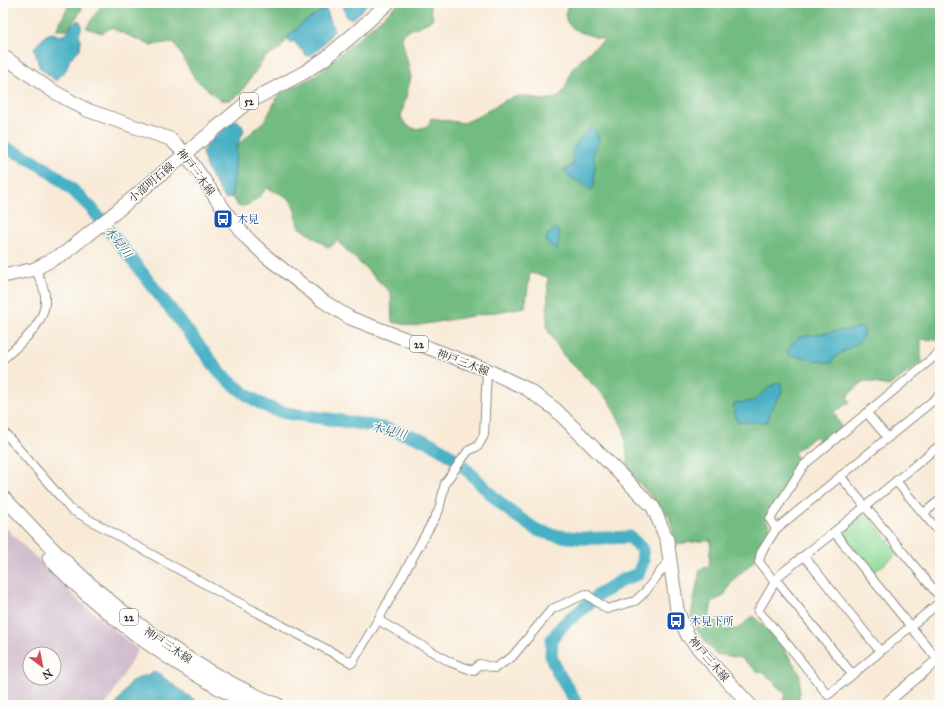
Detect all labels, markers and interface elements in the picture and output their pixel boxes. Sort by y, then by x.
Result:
road number: 52 [240,93,258,109]
street label: 神戸三木線 [174,146,217,198]
street label: 小部明石線 [126,160,177,205]
bus stop icon: 木見 [212,208,234,230]
place label: 木見 [237,213,259,226]
water label: 木見川 [101,224,136,262]
road number: 22 [410,336,428,352]
street label: 神戸三木線 [435,347,491,378]
water label: 木見川 [370,420,410,443]
road number: 22 [120,609,138,625]
bus stop icon: 木見下所 [665,610,687,632]
place label: 木見下所 [690,615,734,628]
street label: 神戸三木線 [141,625,194,666]
street label: 神戸三木線 [686,634,732,684]
north arrow [22,646,62,686]
text: N [39,666,54,682]

